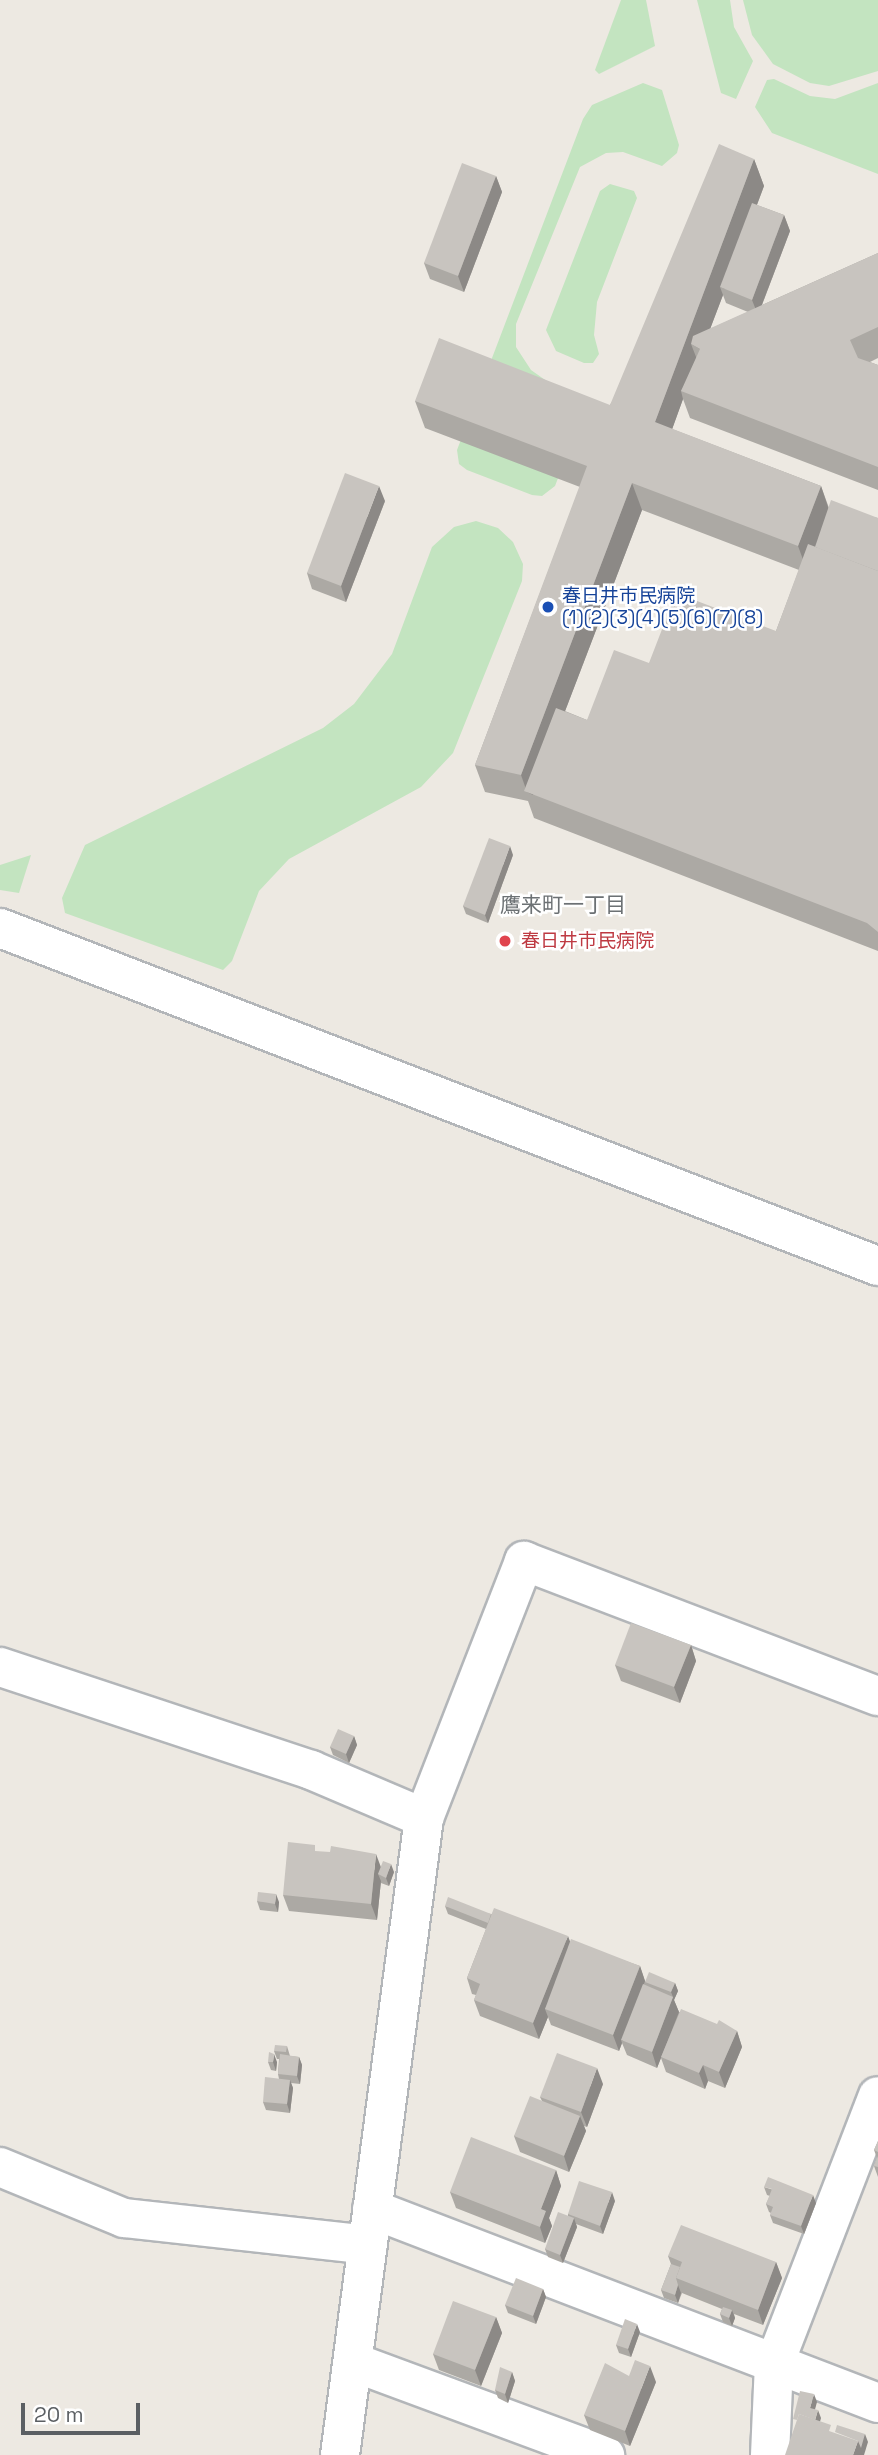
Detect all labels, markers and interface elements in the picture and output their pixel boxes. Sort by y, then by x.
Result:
place label: 春日井市民病院 (1)(2)(3)(4)(5)(6)(7)(8) [562,585,763,629]
marker: 春日井市民病院 (1)(2)(3)(4)(5)(6)(7)(8) [540,599,556,615]
district label: 鷹来町一丁目 [500,892,626,918]
place label: 春日井市民病院 [521,930,654,952]
marker: 春日井市民病院 [495,931,515,951]
scale bar [24,2388,144,2432]
text: 20 m [34,2401,84,2428]

